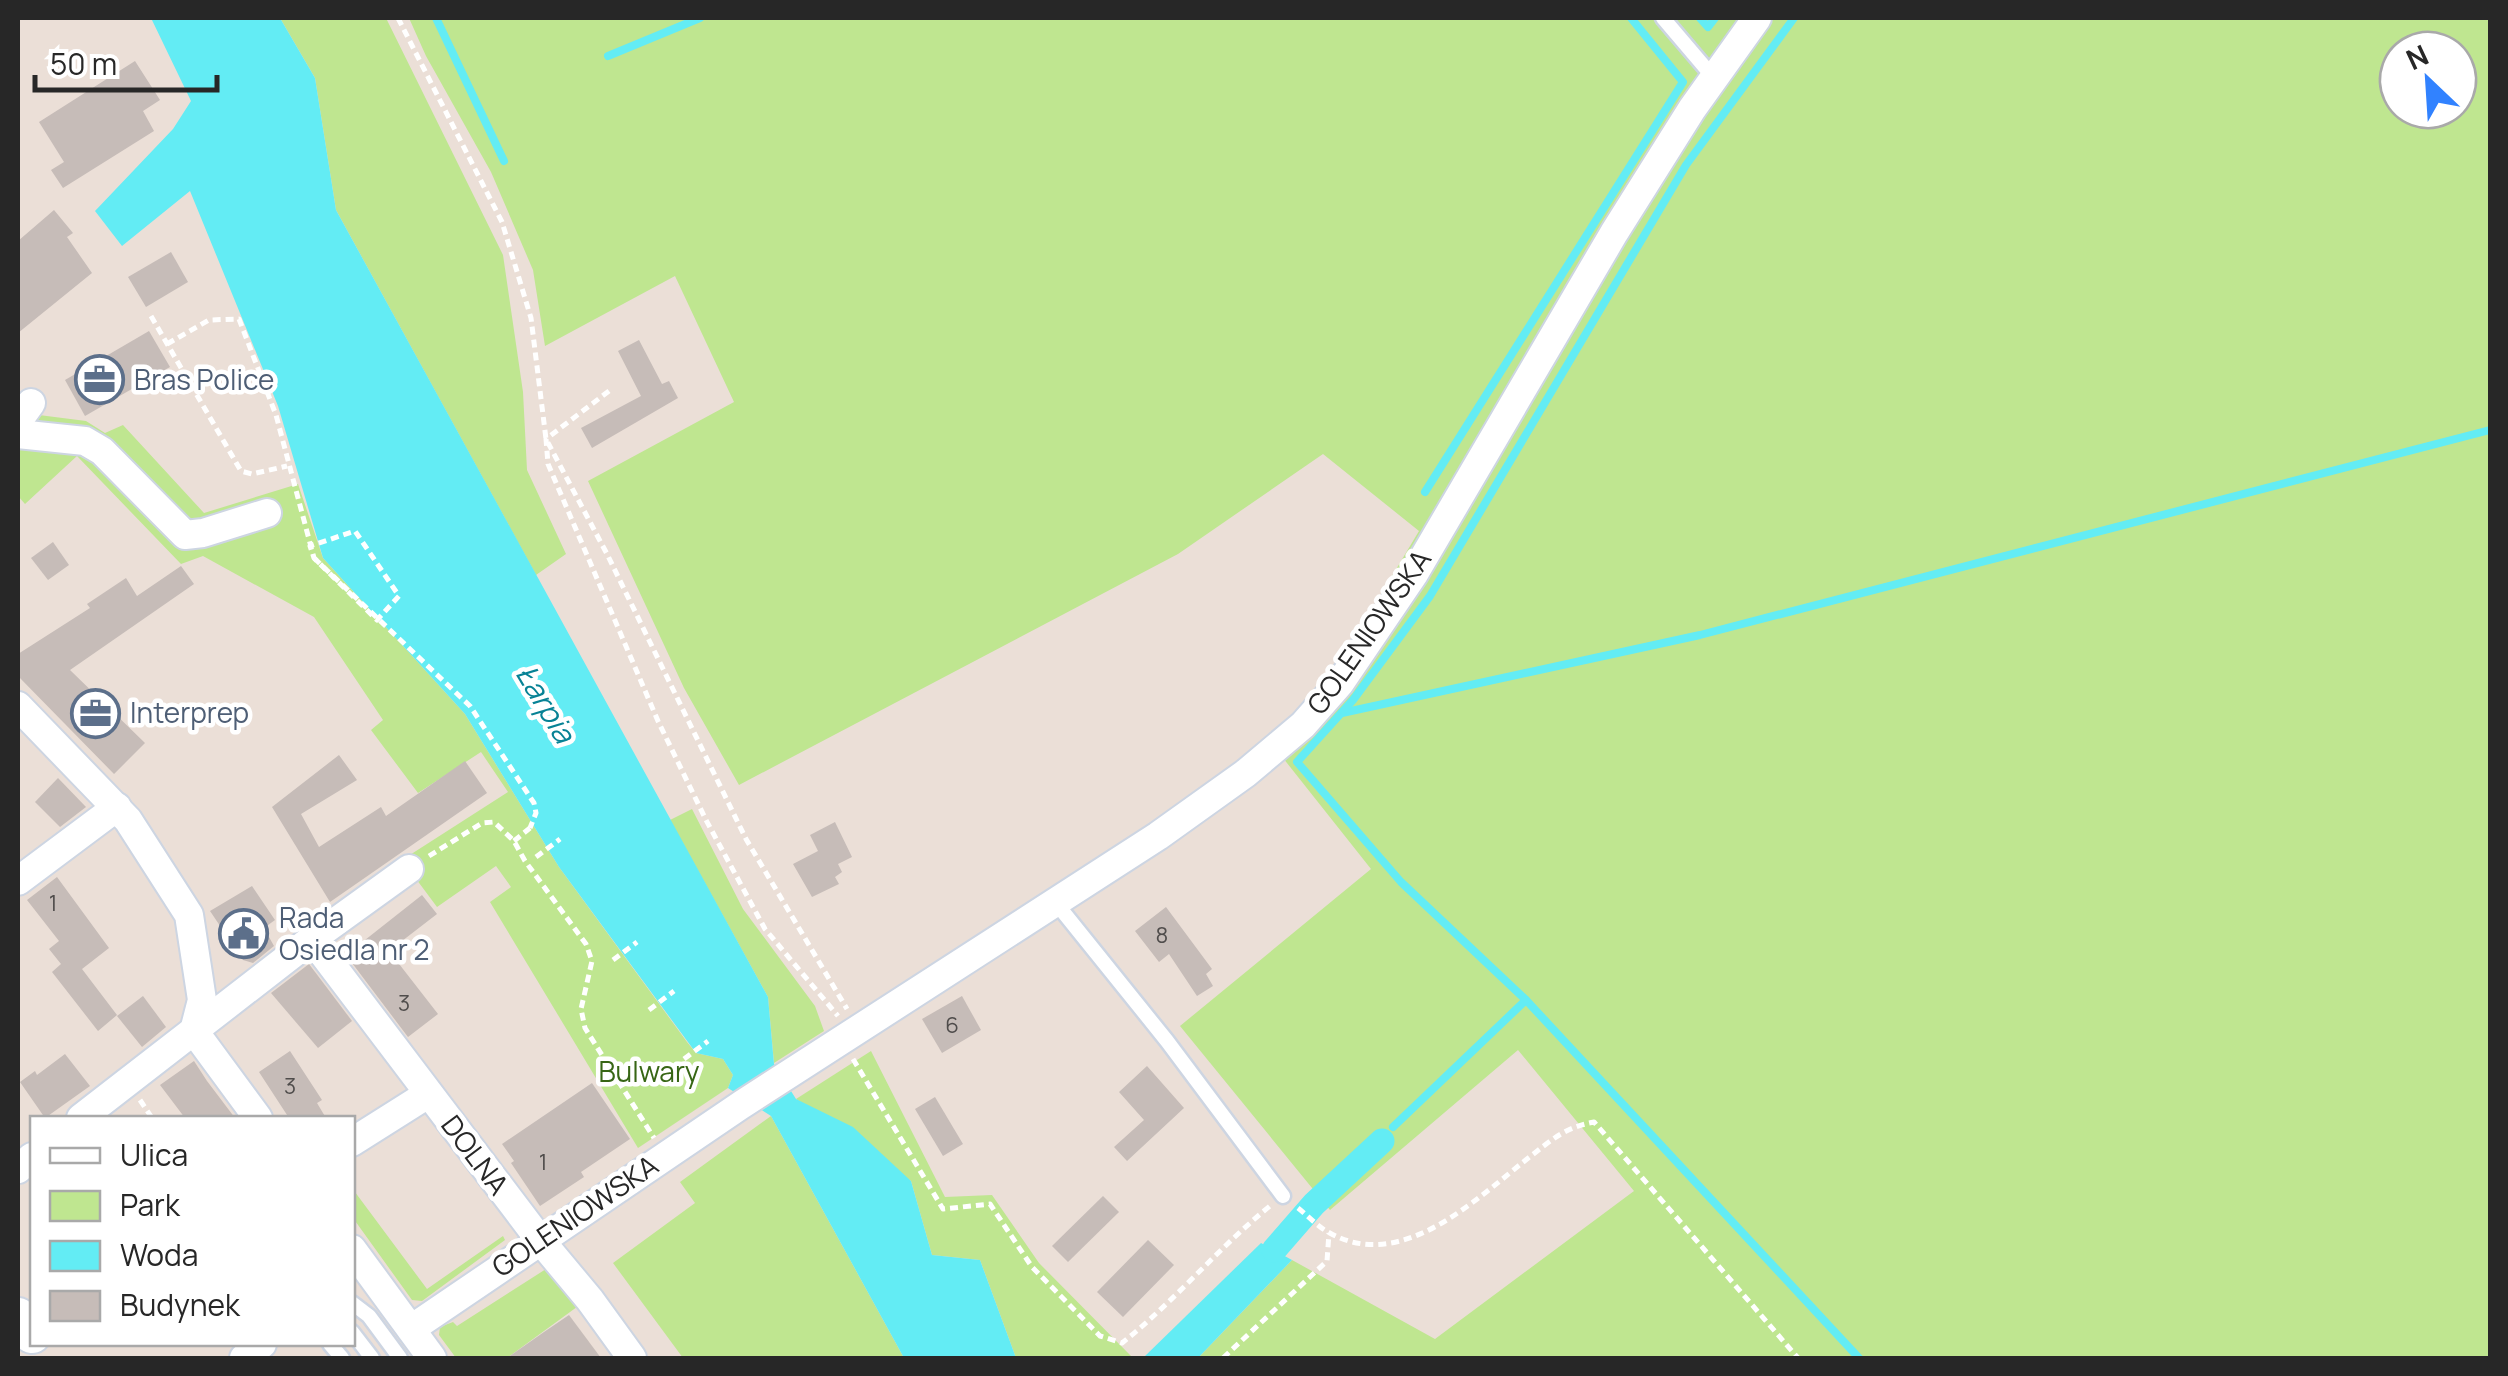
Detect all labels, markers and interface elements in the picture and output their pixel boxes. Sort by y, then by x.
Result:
scale bar [35,30,218,92]
north arrow [2378,30,2478,130]
text: N [2400,35,2434,78]
text: 50 m [50,43,117,84]
office icon: Bras Police [73,354,125,406]
place label: Bras Police [134,360,274,398]
street label: GOLENIOWSKA [1297,541,1439,721]
water label: Łarpia [507,656,586,751]
office icon: Interprep [69,687,121,739]
place label: Interprep [130,693,249,731]
house number: 1 [49,888,57,918]
place label: Rada Osiedla nr 2 [279,898,429,968]
public building icon: Rada Osiedla nr 2 [218,908,270,960]
house number: 8 [1156,920,1168,950]
house number: 3 [398,988,410,1018]
house number: 6 [945,1010,959,1040]
park label: Bulwary [598,1052,700,1090]
house number: 3 [284,1071,296,1101]
street label: DOLNA [433,1107,518,1202]
legend [30,1116,355,1346]
text: Ulica [120,1134,188,1175]
street label: GOLENIOWSKA [484,1145,665,1285]
house number: 1 [539,1147,547,1177]
text: Park [120,1184,181,1225]
text: Woda [120,1234,198,1275]
text: Budynek [120,1284,241,1325]

